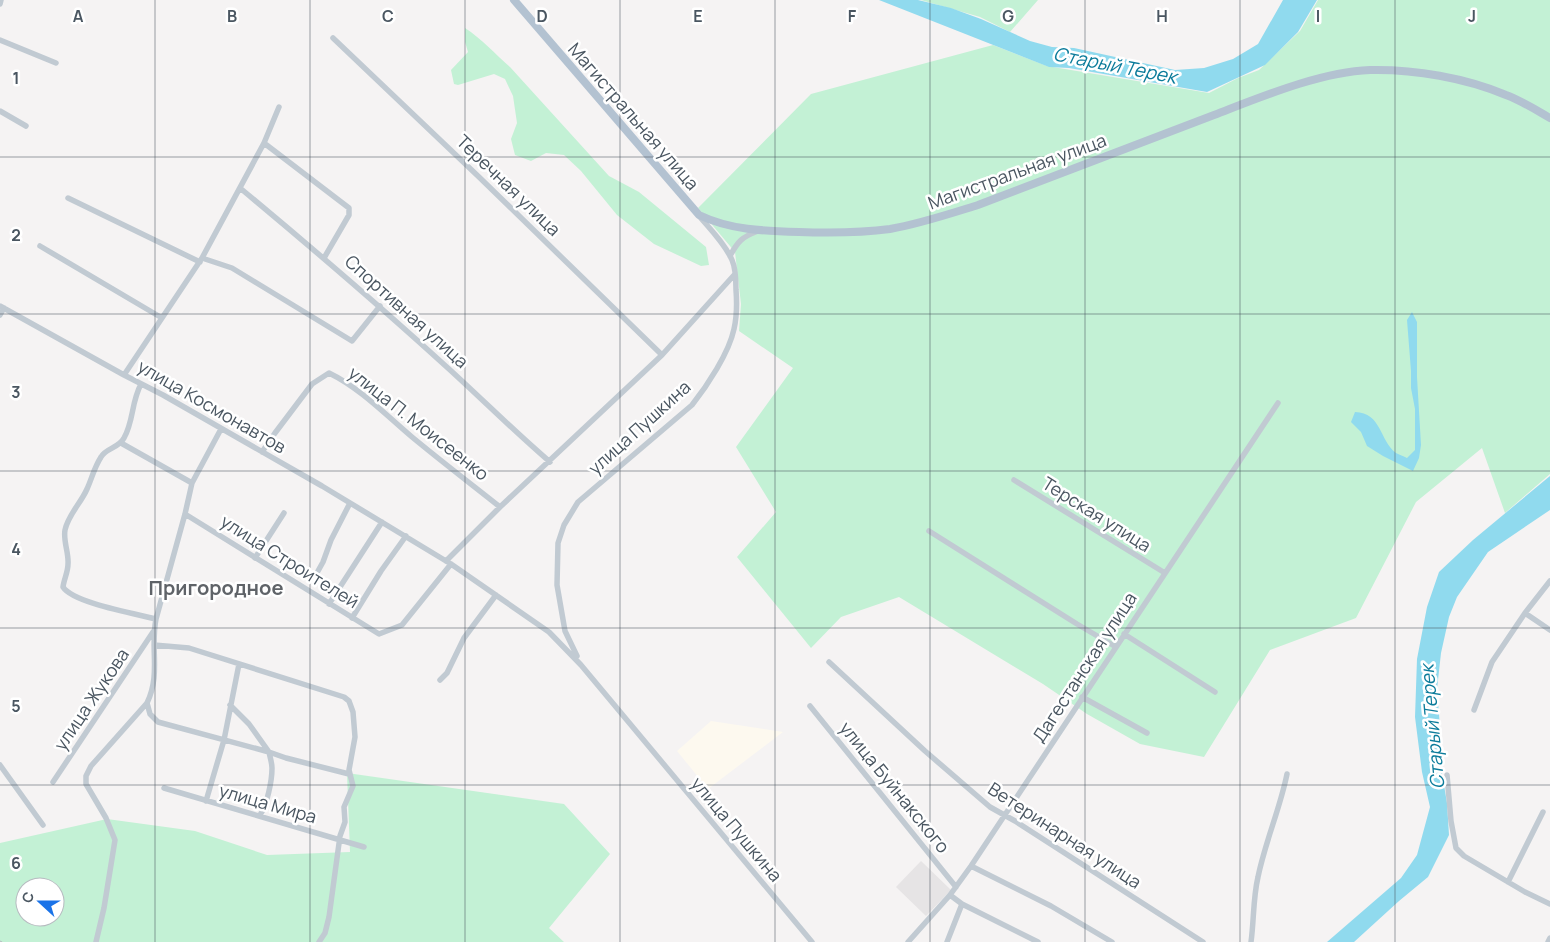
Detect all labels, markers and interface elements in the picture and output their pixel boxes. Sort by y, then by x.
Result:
text: A [73,5,84,27]
text: B [227,5,237,27]
text: C [382,5,394,27]
text: D [536,5,548,27]
text: E [693,5,703,27]
text: F [848,5,857,27]
text: G [1002,5,1014,27]
text: H [1156,5,1168,27]
text: I [1316,5,1320,27]
text: J [1468,5,1476,27]
street label: Магистральная улица [563,37,705,195]
water label: Старый Терек [1051,40,1181,90]
text: 1 [12,67,20,89]
street label: Магистральная улица [925,128,1109,214]
street label: Теречная улица [452,129,566,241]
text: 2 [11,224,21,246]
street label: Спортивная улица [340,249,474,373]
street label: улица Космонавтов [133,354,291,458]
street label: улица П. Моисеенко [344,361,494,485]
street label: улица Пушкина [583,375,695,479]
text: 3 [11,381,21,403]
street label: Терская улица [1038,471,1156,557]
street label: улица Строителей [216,509,364,613]
text: 4 [11,538,21,560]
district label: Пригородное [149,574,283,601]
street label: Дагестанская улица [1026,587,1142,747]
street label: улица Жукова [48,643,134,755]
water label: Старый Терек [1413,661,1450,790]
text: 5 [11,695,21,717]
street label: улица Буйнакского [834,716,956,858]
street label: улица Пушкина [686,772,788,886]
street label: Ветеринарная улица [984,776,1146,894]
street label: улица Мира [216,778,320,828]
text: 6 [11,852,21,874]
north arrow [15,877,65,927]
text: С [17,889,38,905]

